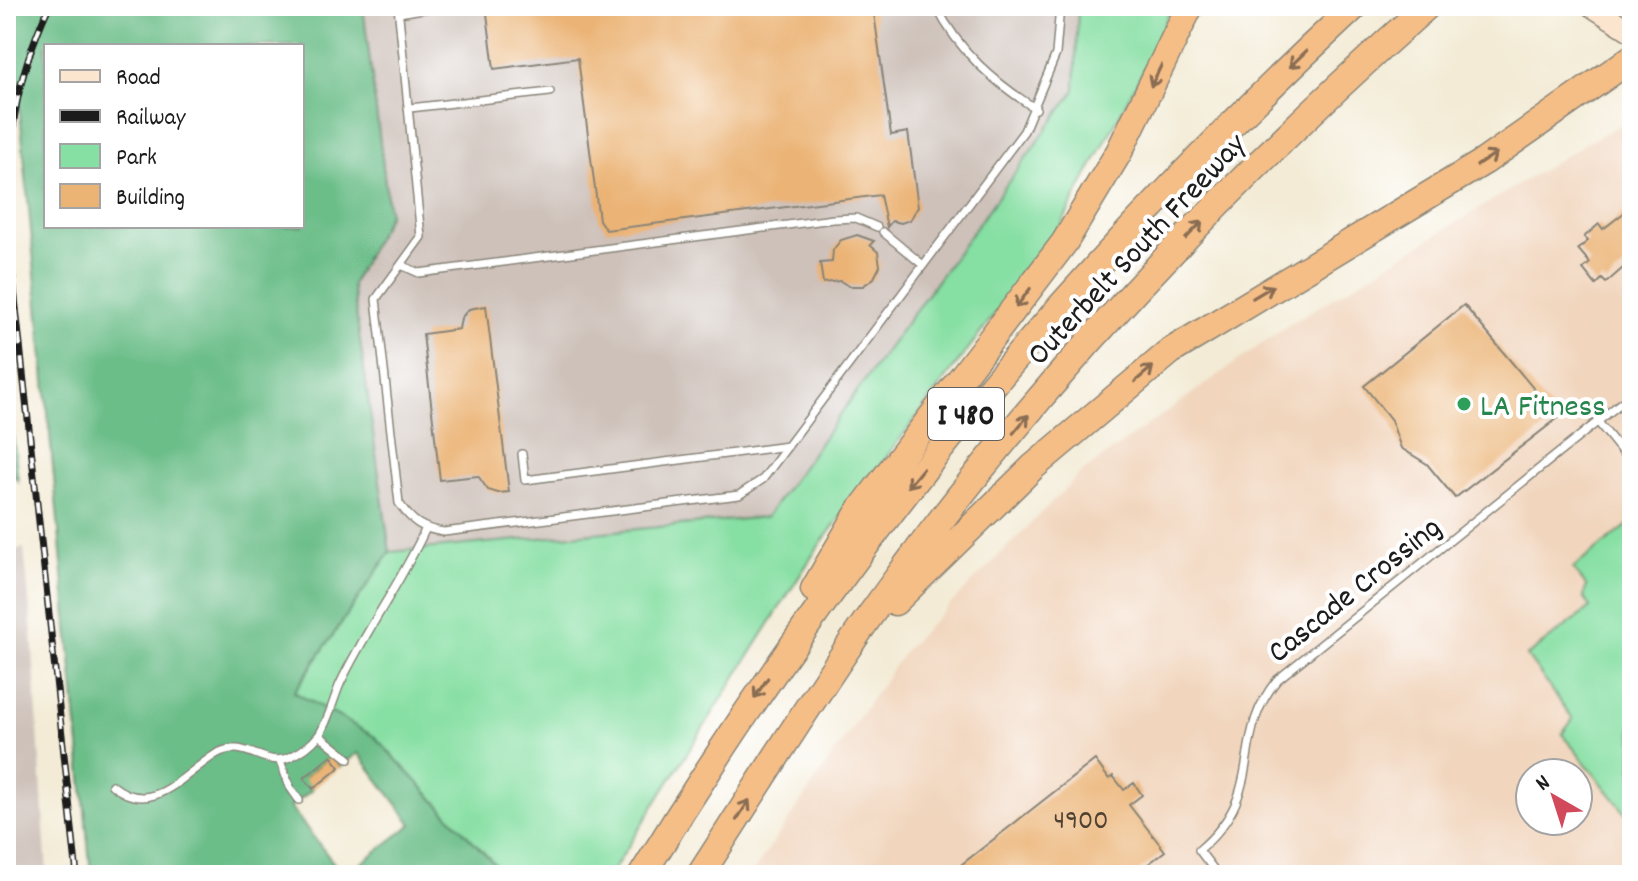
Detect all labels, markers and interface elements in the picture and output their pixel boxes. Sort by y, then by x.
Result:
legend [44,44,304,228]
one-way arrow [1289,49,1308,68]
text: Road [116,62,161,96]
one-way arrow [1148,64,1164,88]
text: Railway [116,102,187,136]
street label: Outerbelt South Freeway [1018,124,1260,378]
text: Park [116,142,157,176]
one-way arrow [1475,151,1498,167]
text: Building [116,182,185,216]
one-way arrow [1184,220,1202,240]
one-way arrow [1251,284,1274,300]
one-way arrow [1014,287,1031,308]
one-way arrow [1133,365,1154,383]
place label: LA Fitness [1480,386,1606,432]
road number: I 480 [928,388,1004,440]
marker: LA Fitness [1455,395,1473,413]
one-way arrow [1012,414,1030,434]
one-way arrow [906,467,924,488]
street label: Cascade Crossing [1259,507,1453,677]
one-way arrow [753,676,770,698]
north arrow [1514,757,1594,837]
text: N [1530,769,1558,800]
one-way arrow [735,799,751,822]
house number: 4900 [1054,803,1108,843]

